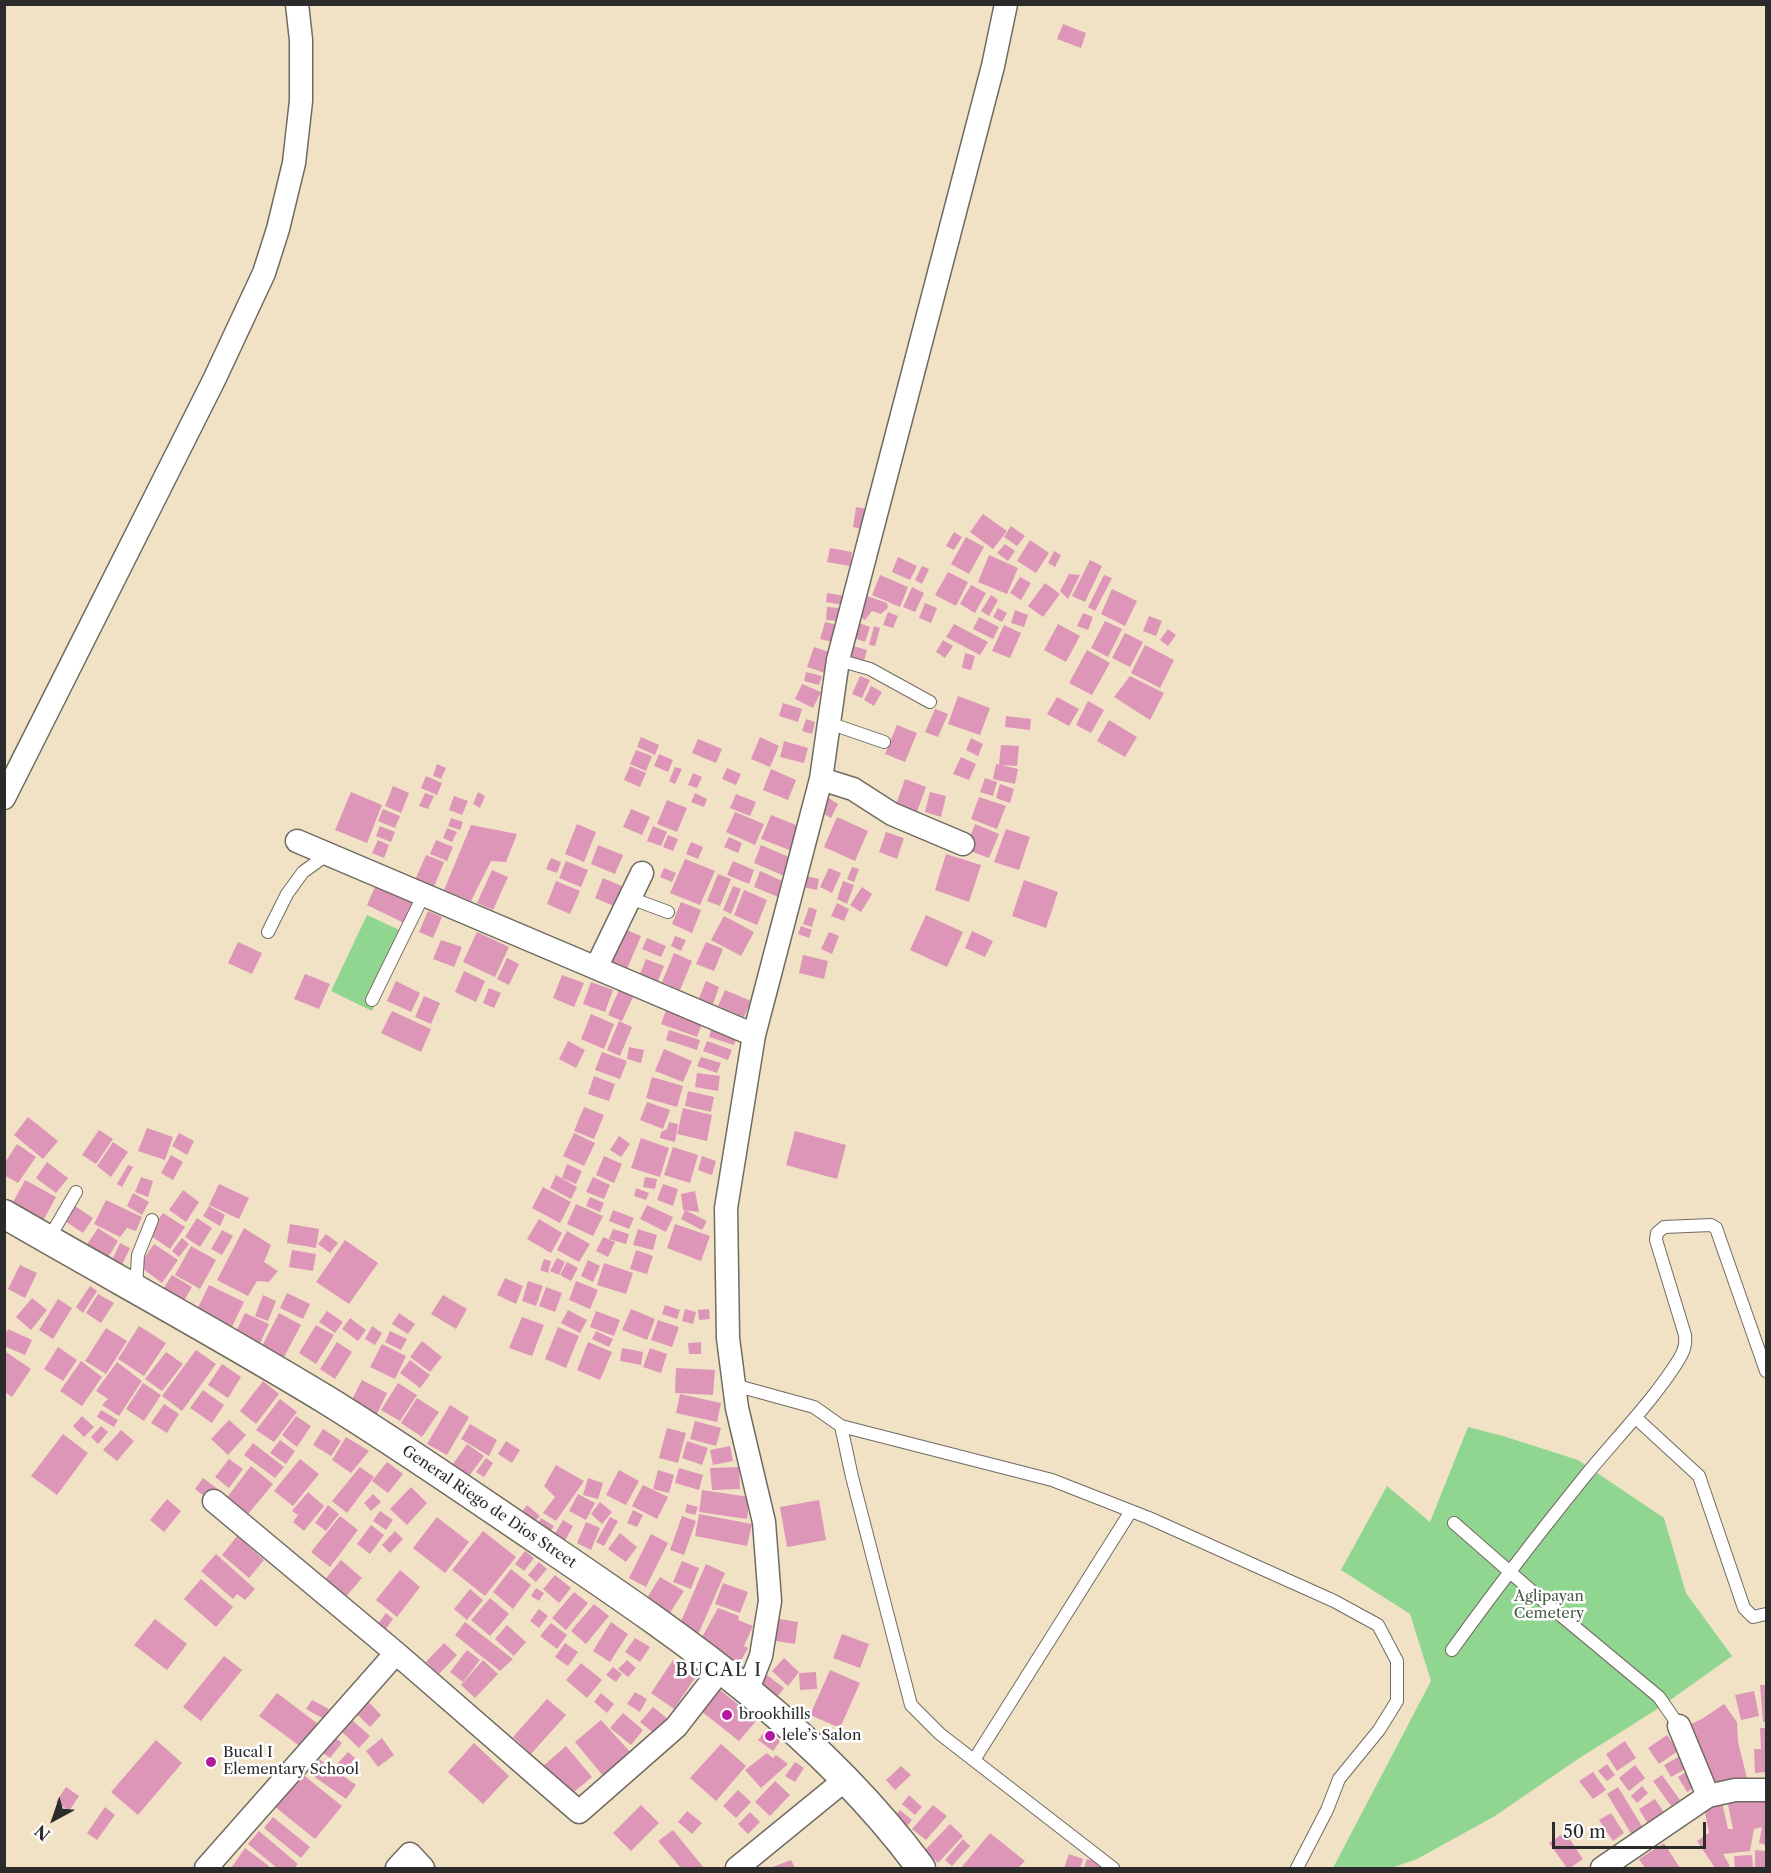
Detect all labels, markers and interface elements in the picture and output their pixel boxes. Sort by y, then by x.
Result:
street label: General Riego de Dios Street [398,1442,580,1572]
park label: Aglipayan Cemetery [1514,1588,1584,1623]
district label: BUCAL I [675,1660,763,1682]
place label: brookhills [739,1706,811,1724]
marker: brookhills [720,1708,734,1722]
place label: lele’s Salon [782,1727,861,1745]
marker: lele’s Salon [763,1729,777,1743]
place label: Bucal I Elementary School [223,1744,359,1779]
marker: Bucal I Elementary School [204,1755,218,1769]
north arrow [24,1789,84,1849]
scale bar [1555,1810,1710,1848]
text: N [31,1821,54,1845]
text: 50 m [1563,1821,1606,1843]

